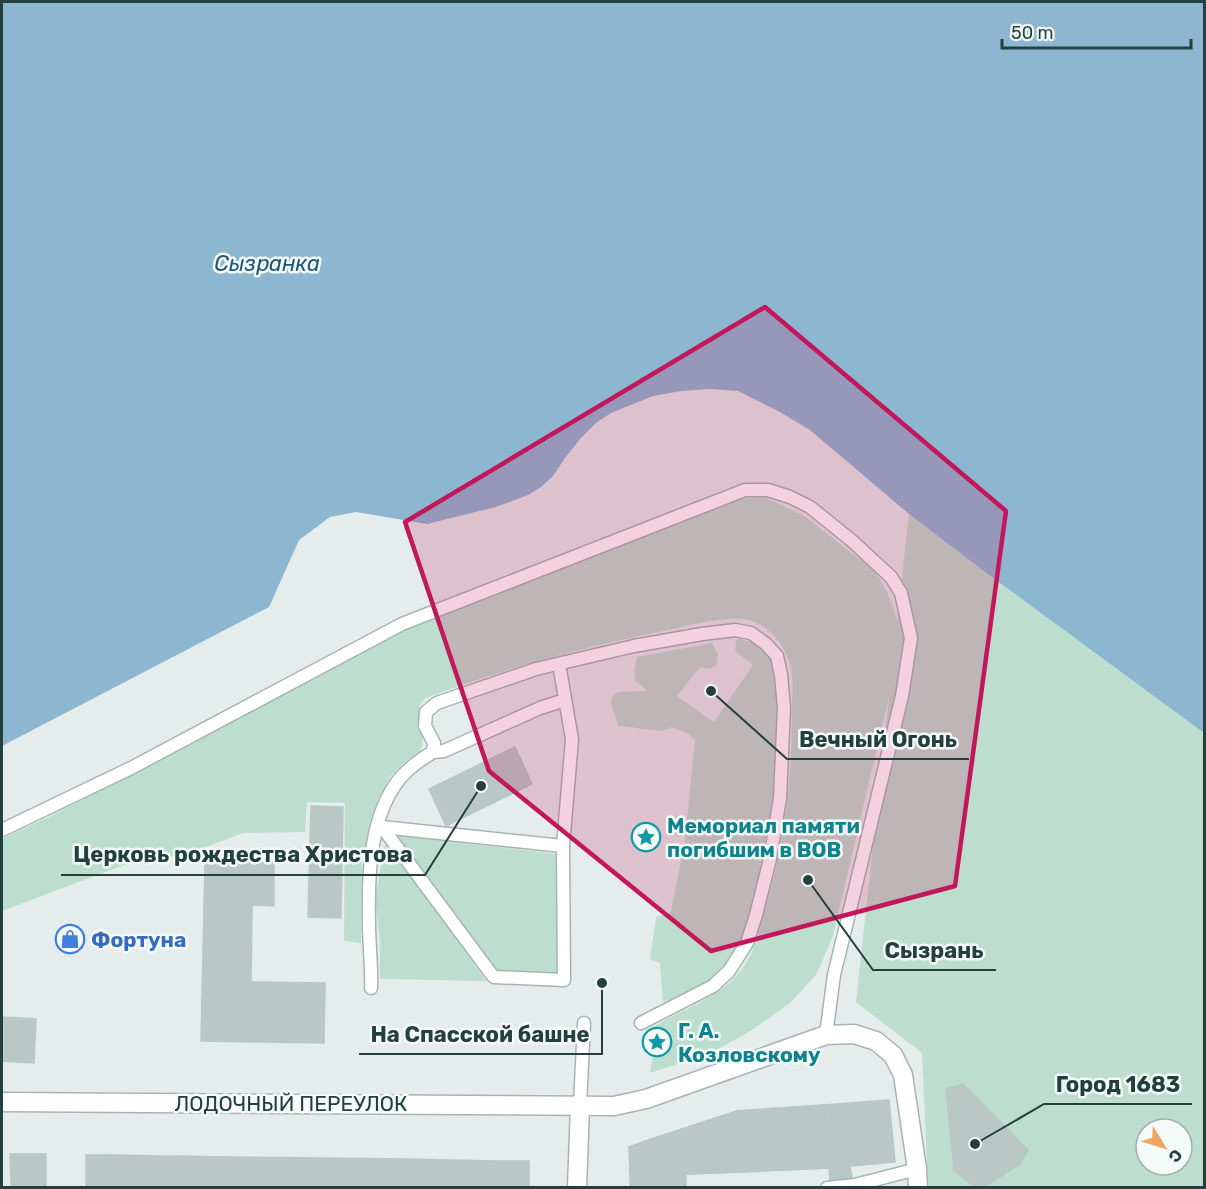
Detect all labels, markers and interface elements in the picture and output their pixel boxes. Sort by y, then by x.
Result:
scale bar [1002,12,1191,50]
text: 50 m [1011,22,1054,44]
water label: Сызранка [214,250,320,277]
callout: Вечный Огонь [787,719,969,759]
text: Вечный Огонь [799,726,957,753]
place label: Мемориал памяти погибшим в ВОВ [667,813,860,862]
place icon: Мемориал памяти погибшим в ВОВ [630,821,662,853]
callout: Церковь рождества Христова [61,835,425,875]
text: Церковь рождества Христова [73,841,413,868]
shop icon: Фортуна [54,923,86,955]
place label: Фортуна [91,927,186,952]
callout: Сызрань [873,930,996,970]
text: Сызрань [884,937,984,964]
callout: На Спасской башне [359,1014,602,1054]
place label: Г. А. Козловскому [678,1018,821,1067]
text: На Спасской башне [370,1021,590,1048]
place icon: Г. А. Козловскому [641,1026,673,1058]
callout: Город 1683 [1044,1064,1192,1104]
text: Город 1683 [1056,1071,1180,1098]
street label: ЛОДОЧНЫЙ ПЕРЕУЛОК [175,1091,407,1116]
north arrow [1134,1117,1194,1177]
text: С [1164,1146,1186,1166]

